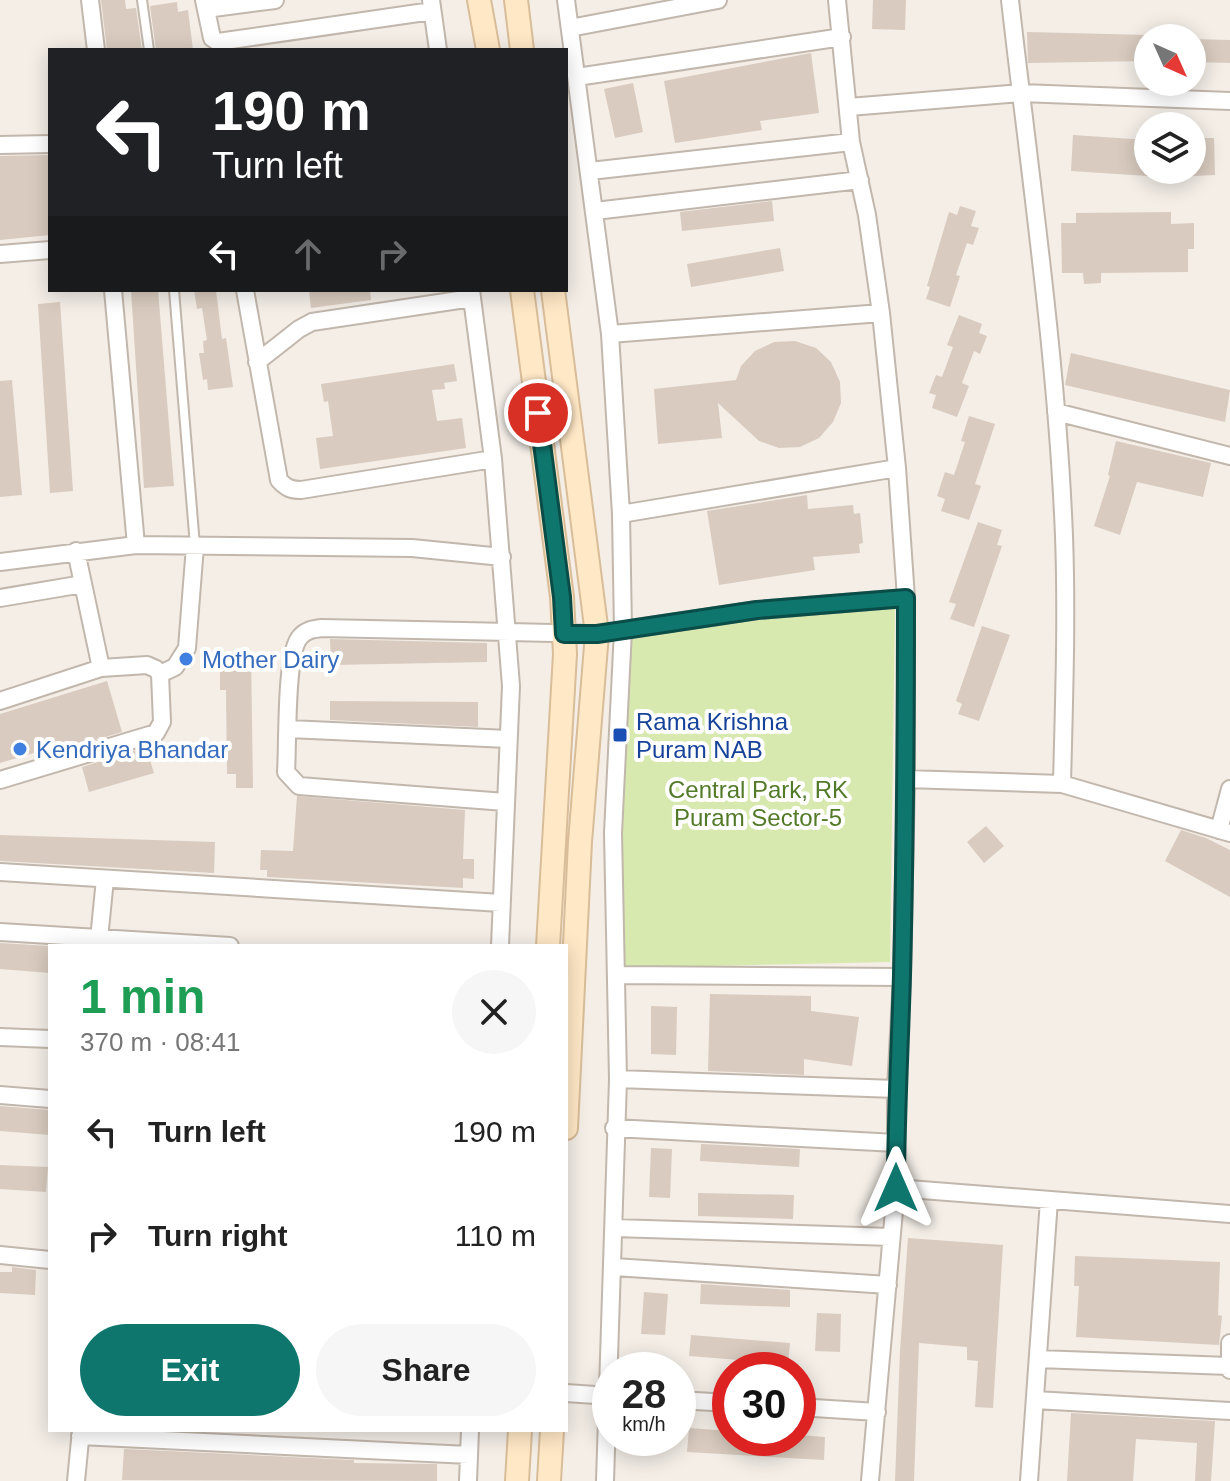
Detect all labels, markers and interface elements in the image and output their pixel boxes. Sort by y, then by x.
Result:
north arrow [1134,24,1206,96]
map controls [1134,24,1206,184]
text: 190 m [212,79,371,142]
icon: left [80,80,184,184]
button: layers [1134,112,1206,184]
text: Turn left [212,145,343,186]
icon: left [202,232,246,276]
icon: ahead [286,232,330,276]
icon: right [370,232,414,276]
pin [504,379,572,447]
icon: arrive [516,391,560,435]
place label: Mother Dairy [202,646,339,673]
marker: Mother Dairy [177,650,195,668]
place label: Rama Krishna Puram NAB [636,708,789,763]
marker: Rama Krishna Puram NAB [611,726,629,744]
place label: Kendriya Bhandar [36,736,228,763]
marker: Kendriya Bhandar [11,740,29,758]
park label: Central Park, RK Puram Sector-5 [668,776,848,831]
text: 1 min [80,970,205,1023]
button: close [452,970,536,1054]
text: 370 m · 08:41 [80,1027,240,1057]
icon: left [80,1110,124,1154]
text: Turn left [148,1115,266,1148]
text: 190 m [453,1115,536,1148]
position arrow [854,1146,938,1230]
icon: right [80,1214,124,1258]
text: Turn right [148,1219,287,1252]
text: 110 m [455,1219,536,1252]
button: Exit [80,1324,300,1416]
button: Share [316,1324,536,1416]
speed limit sign: 30 [712,1352,816,1456]
text: 28 [622,1372,666,1416]
text: km/h [622,1413,666,1435]

